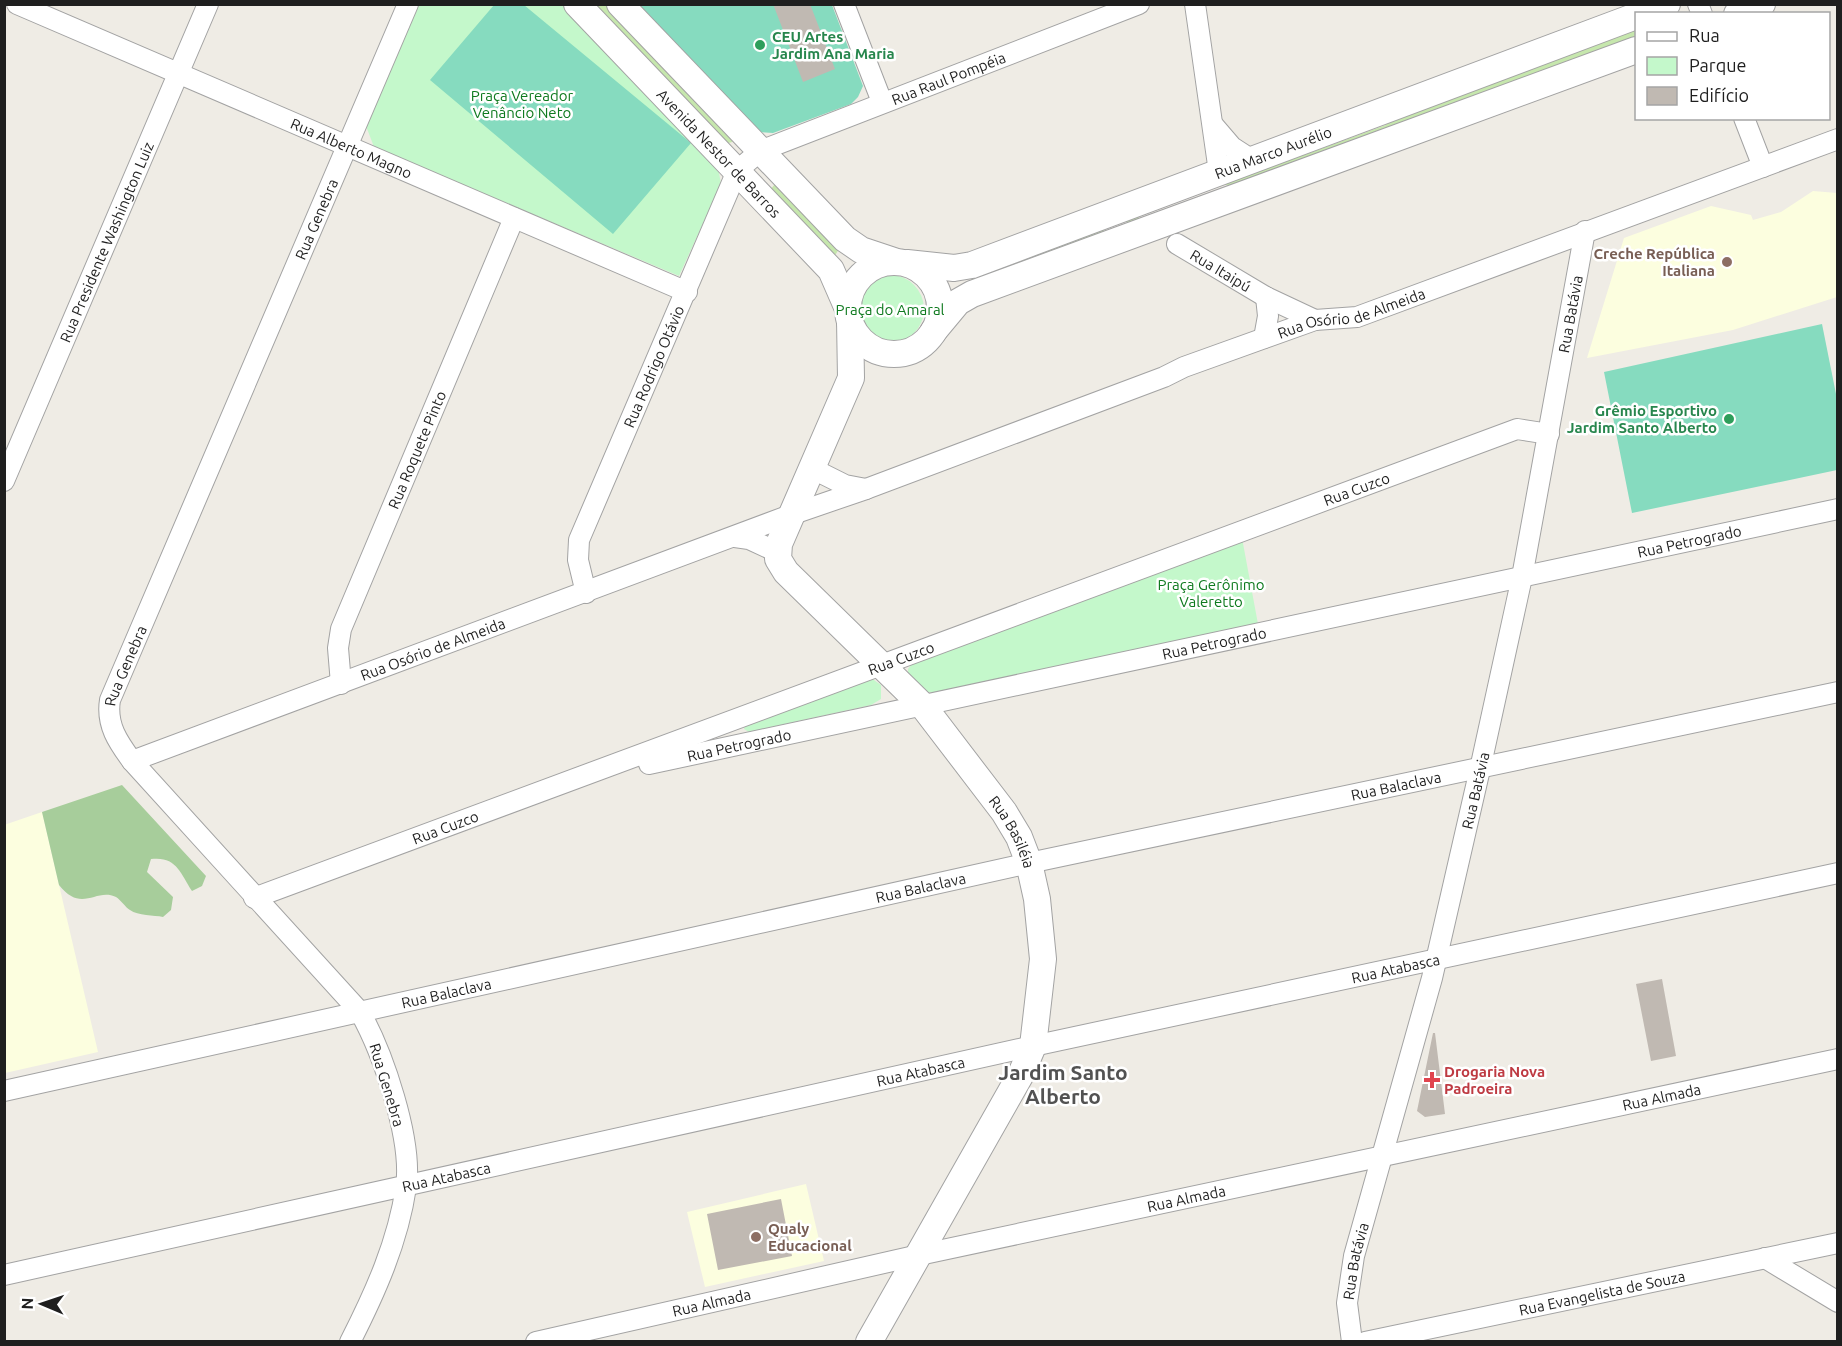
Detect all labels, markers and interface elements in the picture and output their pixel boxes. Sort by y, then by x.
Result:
legend [1635,12,1830,120]
text: Rua [1689,25,1720,45]
place label: CEU Artes Jardim Ana Maria [772,28,895,62]
marker: CEU Artes Jardim Ana Maria [753,38,767,52]
street label: Rua Raul Pompéia [889,48,1008,108]
text: Parque [1689,55,1746,75]
street label: Avenida Nestor de Barros [654,85,784,221]
text: Edifício [1689,85,1749,105]
park label: Praça Vereador Venâncio Neto [471,87,574,121]
street label: Rua Alberto Magno [288,114,415,181]
street label: Rua Marco Aurélio [1212,123,1334,182]
street label: Rua Presidente Washington Luiz [56,139,157,345]
street label: Rua Genebra [291,176,341,262]
place label: Creche República Italiana [1594,245,1715,279]
street label: Rua Itaipú [1187,246,1254,295]
marker: Creche República Italiana [1720,255,1734,269]
street label: Rua Batávia [1555,274,1585,354]
street label: Rua Osório de Almeida [1275,284,1427,341]
park label: Praça do Amaral [835,301,945,318]
street label: Rua Rodrigo Otávio [620,303,687,430]
street label: Rua Roquete Pinto [384,388,449,511]
place label: Grêmio Esportivo Jardim Santo Alberto [1567,402,1717,436]
marker: Grêmio Esportivo Jardim Santo Alberto [1722,412,1736,426]
street label: Rua Cuzco [1321,469,1392,509]
street label: Rua Petrogrado [1636,521,1743,560]
park label: Praça Gerônimo Valeretto [1157,576,1265,610]
street label: Rua Osório de Almeida [358,614,507,683]
street label: Rua Genebra [101,623,150,707]
street label: Rua Petrogrado [1161,623,1268,662]
street label: Rua Cuzco [865,638,936,678]
street label: Rua Petrogrado [685,725,793,764]
street label: Rua Batávia [1458,750,1492,831]
street label: Rua Balaclava [1349,768,1442,803]
street label: Rua Basiléia [986,792,1038,869]
street label: Rua Cuzco [410,807,481,847]
street label: Rua Balaclava [874,869,967,905]
street label: Rua Atabasca [1350,950,1441,986]
street label: Rua Balaclava [400,974,493,1011]
street label: Rua Genebra [366,1041,408,1129]
street label: Rua Atabasca [875,1053,966,1089]
district label: Jardim Santo Alberto [998,1060,1128,1108]
place label: Drogaria Nova Padroeira [1444,1063,1545,1097]
marker: Drogaria Nova Padroeira [1425,1073,1439,1087]
street label: Rua Almada [1621,1080,1702,1113]
street label: Rua Atabasca [400,1159,492,1195]
street label: Rua Almada [1145,1181,1227,1215]
place label: Qualy Educacional [768,1220,852,1254]
street label: Rua Batávia [1339,1221,1371,1301]
marker: Qualy Educacional [749,1230,763,1244]
street label: Rua Evangelista de Souza [1517,1267,1686,1318]
north arrow [12,1274,72,1334]
street label: Rua Almada [671,1285,752,1319]
text: N [18,1297,36,1310]

